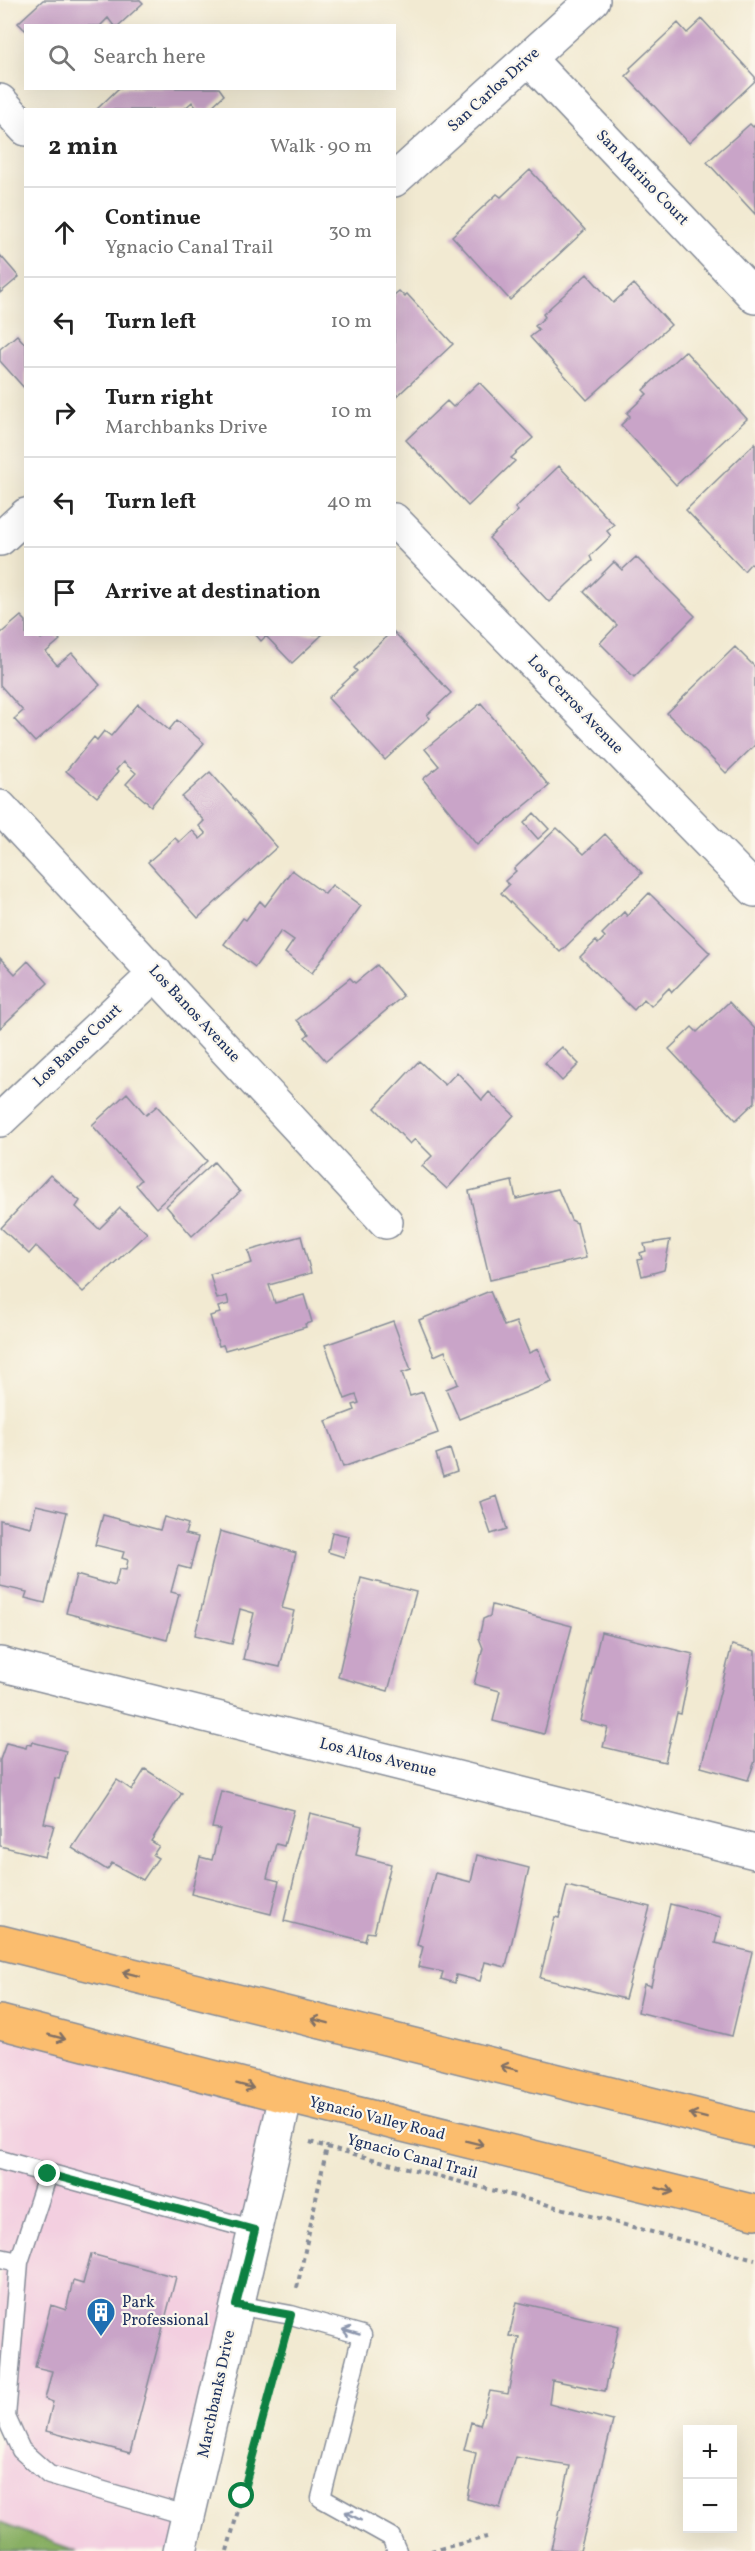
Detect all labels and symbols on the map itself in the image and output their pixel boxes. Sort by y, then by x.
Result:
street label: San Carlos Drive [443,43,545,137]
street label: San Marino Court [590,125,694,231]
street label: Los Cerros Avenue [522,651,628,759]
street label: Los Banos Avenue [143,960,245,1068]
street label: Los Banos Court [29,999,127,1093]
street label: Los Altos Avenue [317,1733,439,1783]
one-way arrow [121,1968,140,1980]
one-way arrow [311,2015,330,2027]
one-way arrow [47,2031,66,2043]
one-way arrow [500,2062,519,2074]
one-way arrow [236,2080,255,2092]
street label: Ygnacio Valley Road [307,2091,447,2147]
one-way arrow [689,2109,708,2121]
street label: Ygnacio Canal Trail [344,2129,480,2185]
one-way arrow [466,2137,485,2149]
route end [34,2160,60,2186]
one-way arrow [655,2184,674,2196]
place label: Park Professional [122,2292,209,2332]
building icon: Park Professional [85,2296,117,2338]
one-way arrow [342,2326,361,2337]
street label: Marchbanks Drive [193,2328,241,2460]
route start [228,2482,254,2508]
one-way arrow [345,2510,362,2522]

